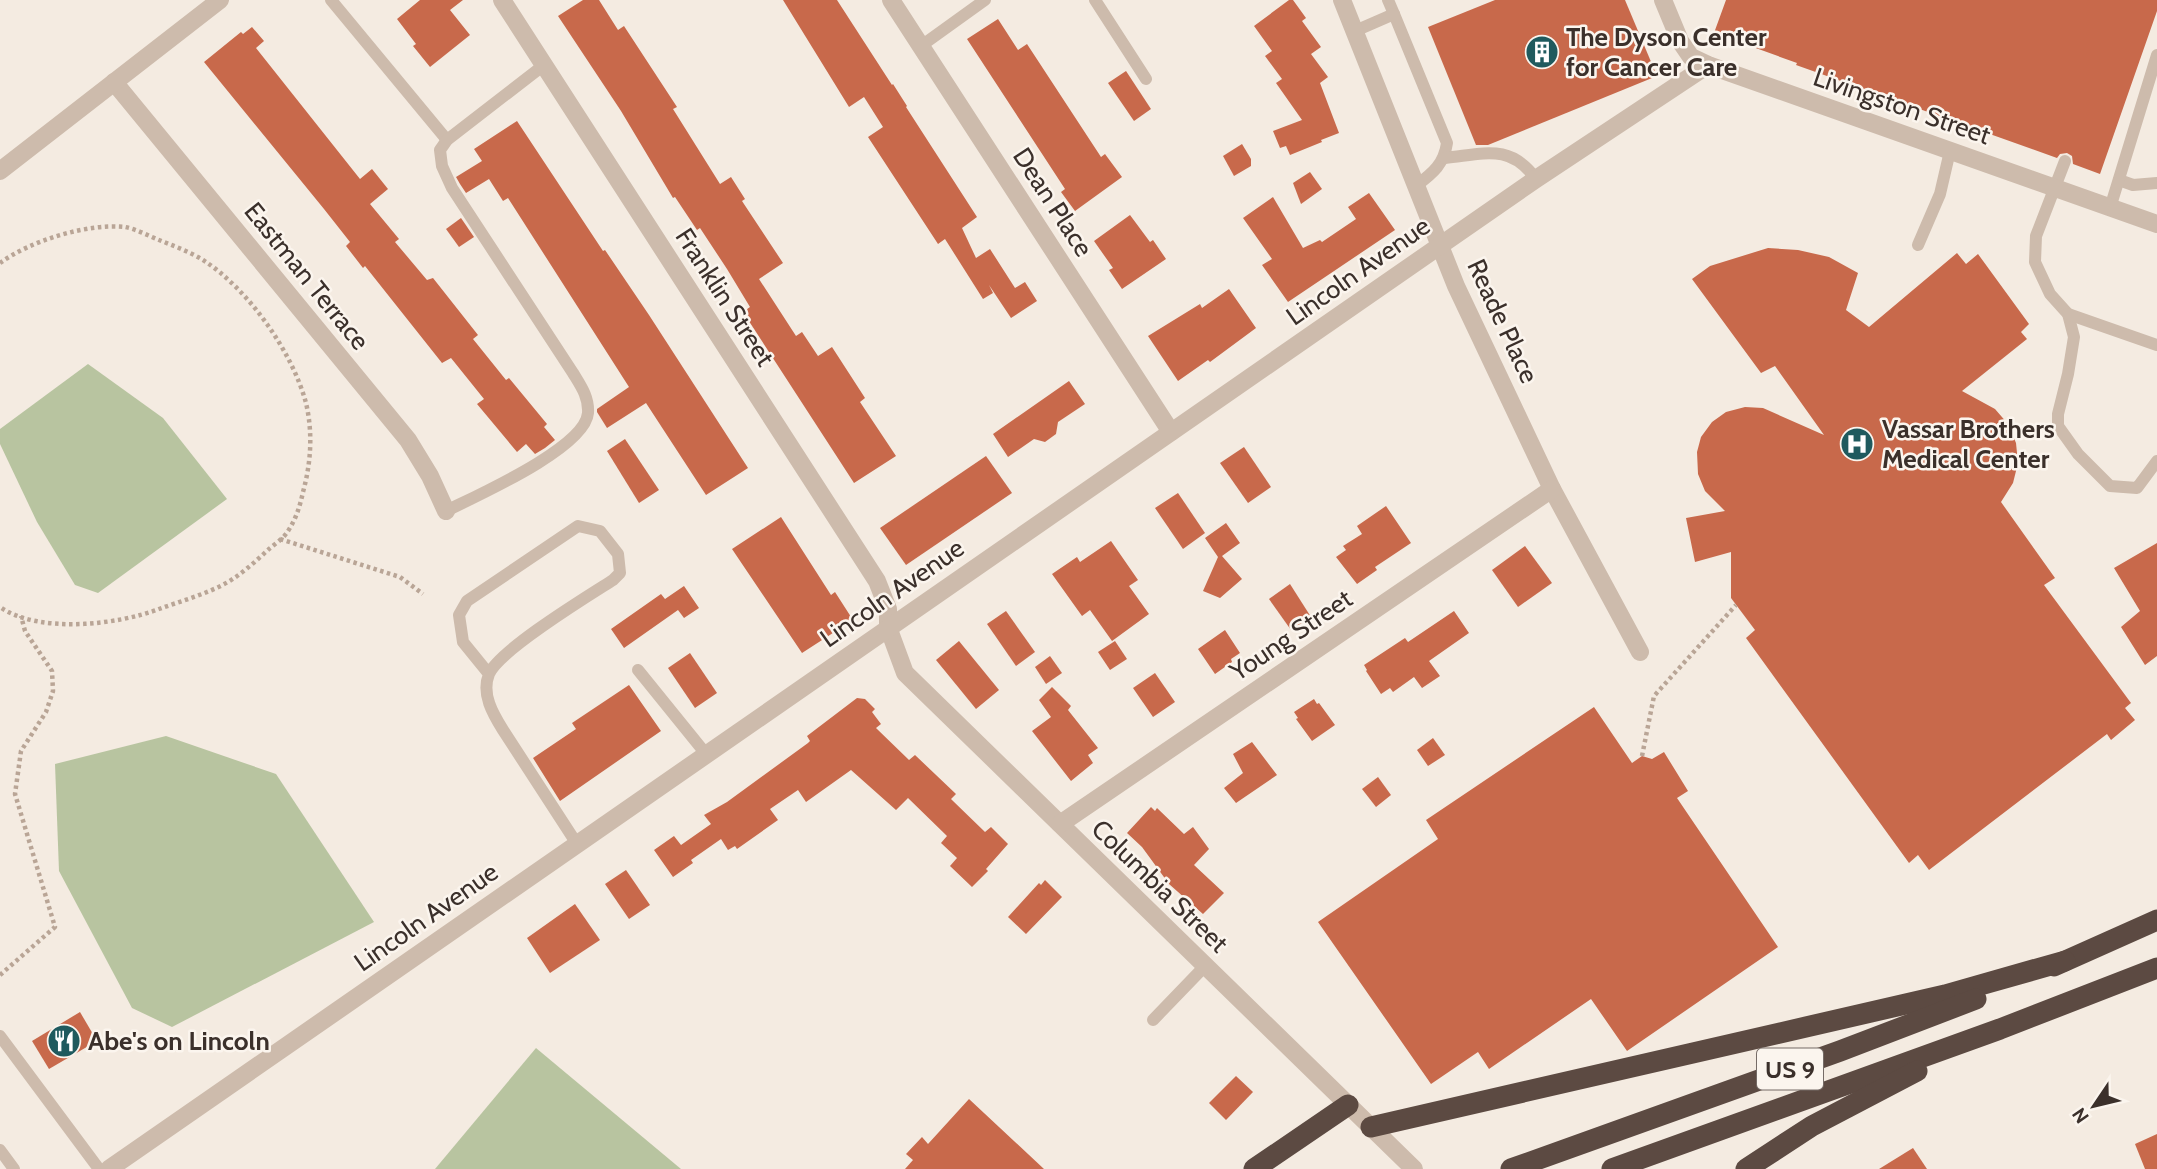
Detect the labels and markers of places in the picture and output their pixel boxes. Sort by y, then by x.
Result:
place label: The Dyson Center for Cancer Care [1566,21,1767,83]
building icon: The Dyson Center for Cancer Care [1523,33,1561,71]
place label: Vassar Brothers Medical Center [1882,413,2055,475]
hospital icon: Vassar Brothers Medical Center [1838,425,1876,463]
restaurant icon: Abe's on Lincoln [45,1022,83,1060]
place label: Abe's on Lincoln [88,1025,270,1057]

